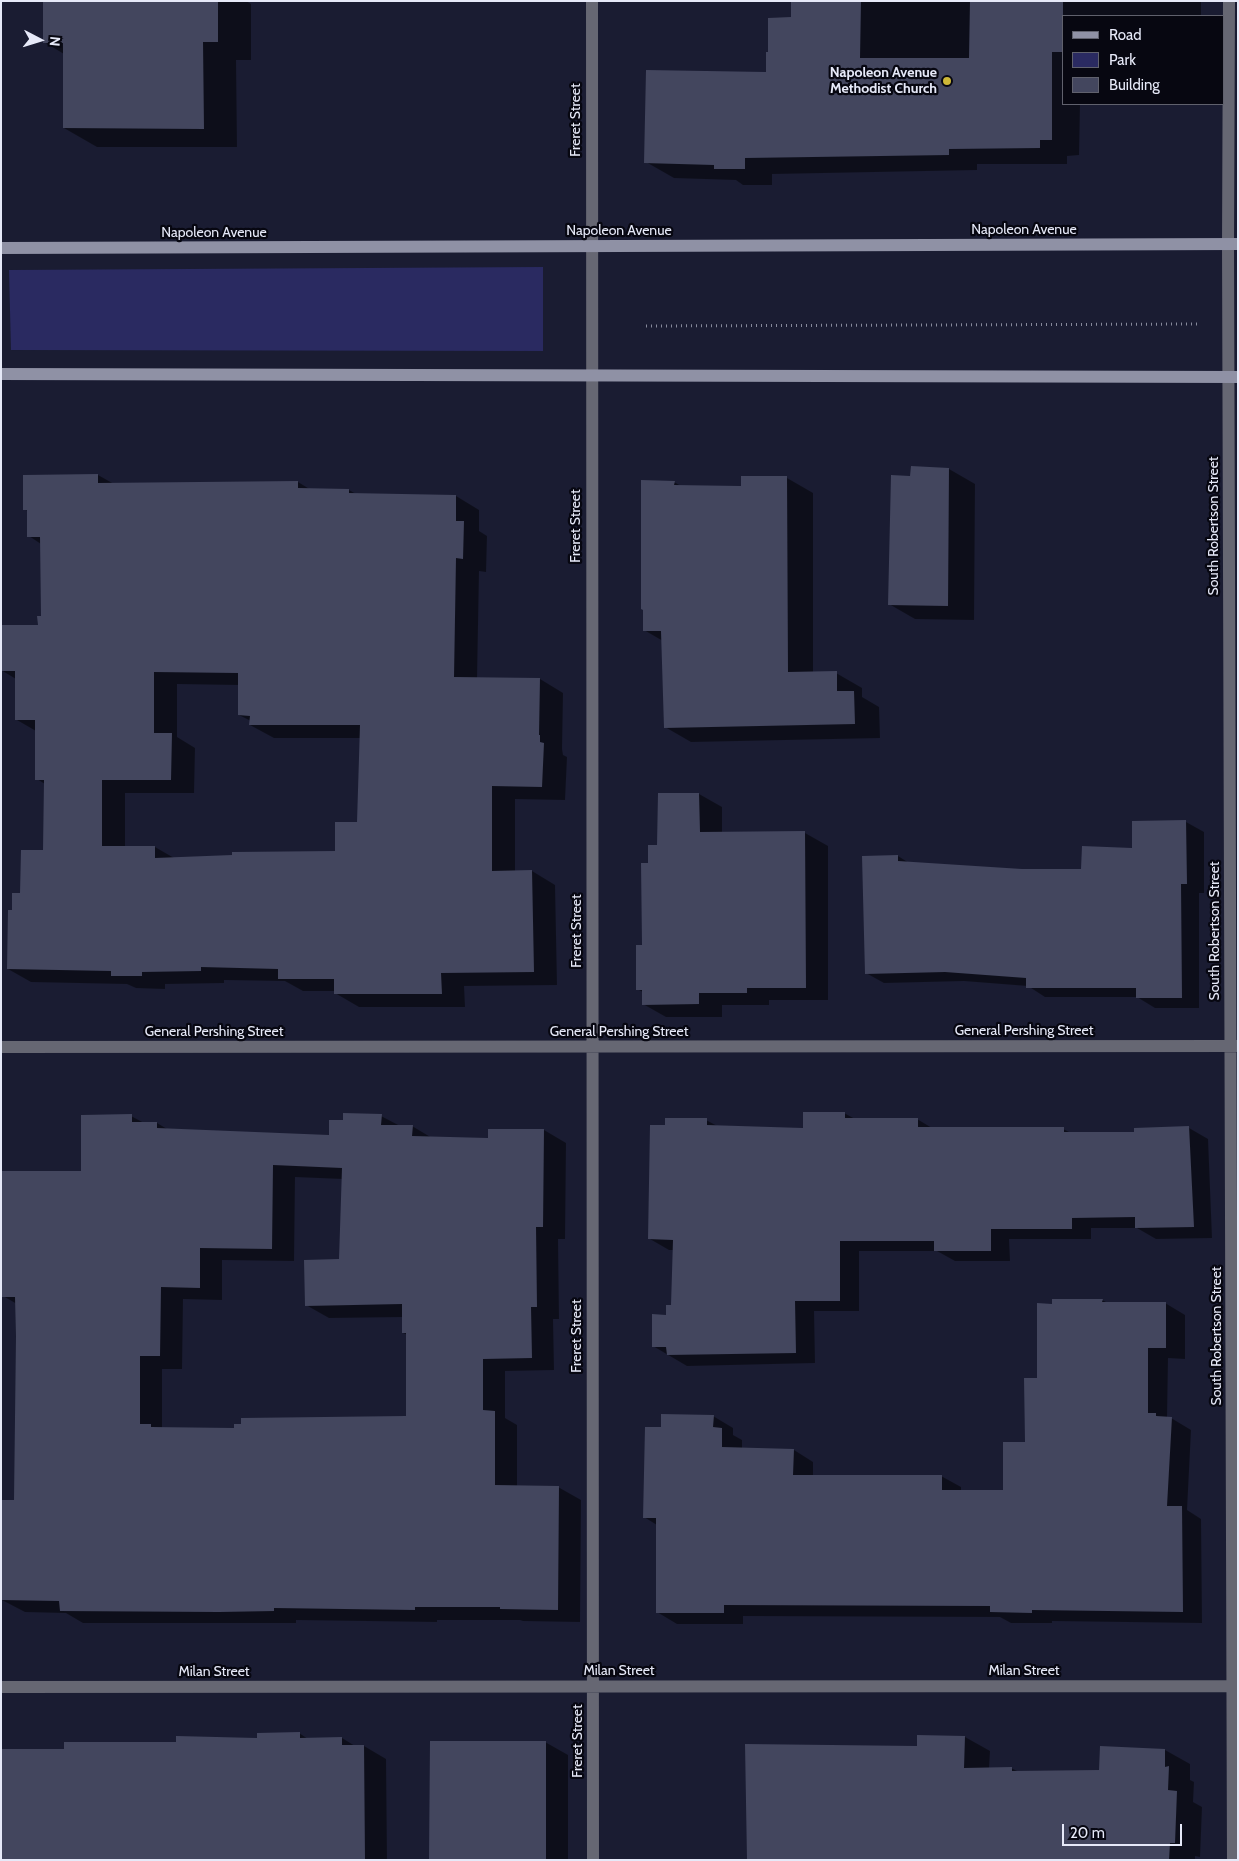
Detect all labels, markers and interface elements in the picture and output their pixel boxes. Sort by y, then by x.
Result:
north arrow [15,15,65,65]
legend [1062,15,1224,105]
text: Road [1109,26,1142,44]
text: N [46,36,64,47]
text: Park [1109,51,1136,69]
place label: Napoleon Avenue Methodist Church [830,65,937,98]
marker: Napoleon Avenue Methodist Church [941,75,953,87]
text: Building [1109,76,1160,94]
street label: Freret Street [568,83,584,157]
street label: Napoleon Avenue [971,222,1077,238]
street label: Napoleon Avenue [566,223,672,239]
street label: Napoleon Avenue [161,225,267,241]
street label: South Robertson Street [1206,456,1222,596]
street label: Freret Street [568,489,584,563]
street label: South Robertson Street [1207,861,1223,1001]
street label: Freret Street [569,894,585,968]
street label: General Pershing Street [955,1023,1093,1039]
street label: General Pershing Street [145,1024,283,1040]
street label: General Pershing Street [550,1024,688,1040]
street label: South Robertson Street [1209,1266,1225,1406]
street label: Freret Street [569,1299,585,1373]
street label: Milan Street [583,1663,655,1679]
street label: Milan Street [988,1663,1060,1679]
street label: Milan Street [178,1664,250,1680]
street label: Freret Street [570,1704,586,1778]
scale bar [1064,1814,1184,1846]
text: 20 m [1070,1824,1105,1842]

